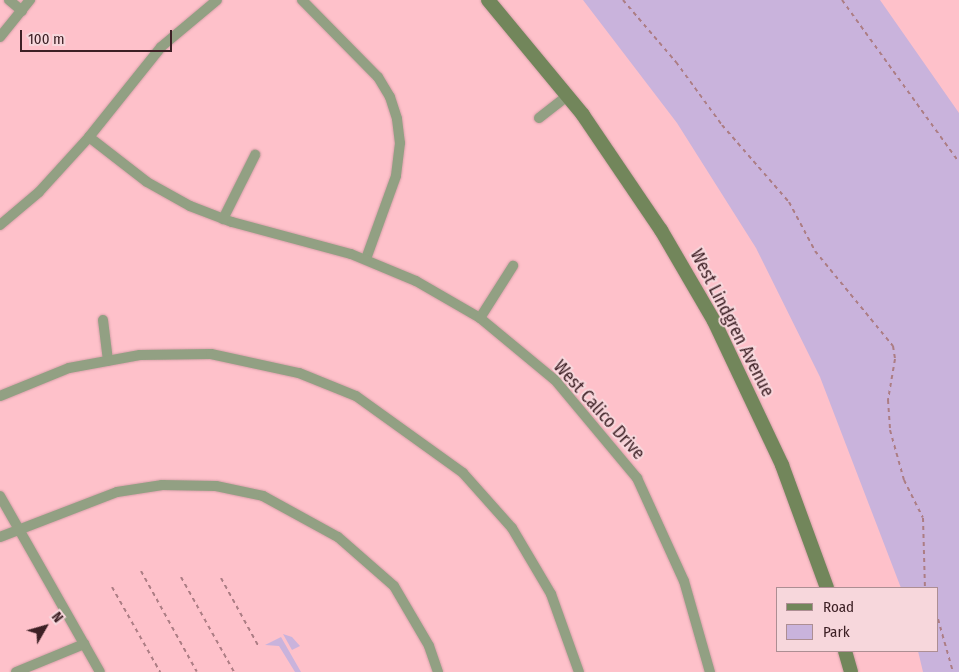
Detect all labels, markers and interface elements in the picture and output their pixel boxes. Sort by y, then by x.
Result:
scale bar [22,20,175,52]
text: 100 m [28,30,65,48]
street label: West Lindgren Avenue [685,246,779,400]
street label: West Calico Drive [549,356,649,464]
legend [776,587,939,652]
text: Road [823,598,854,616]
north arrow [20,602,70,652]
text: N [48,609,66,626]
text: Park [823,623,850,641]

